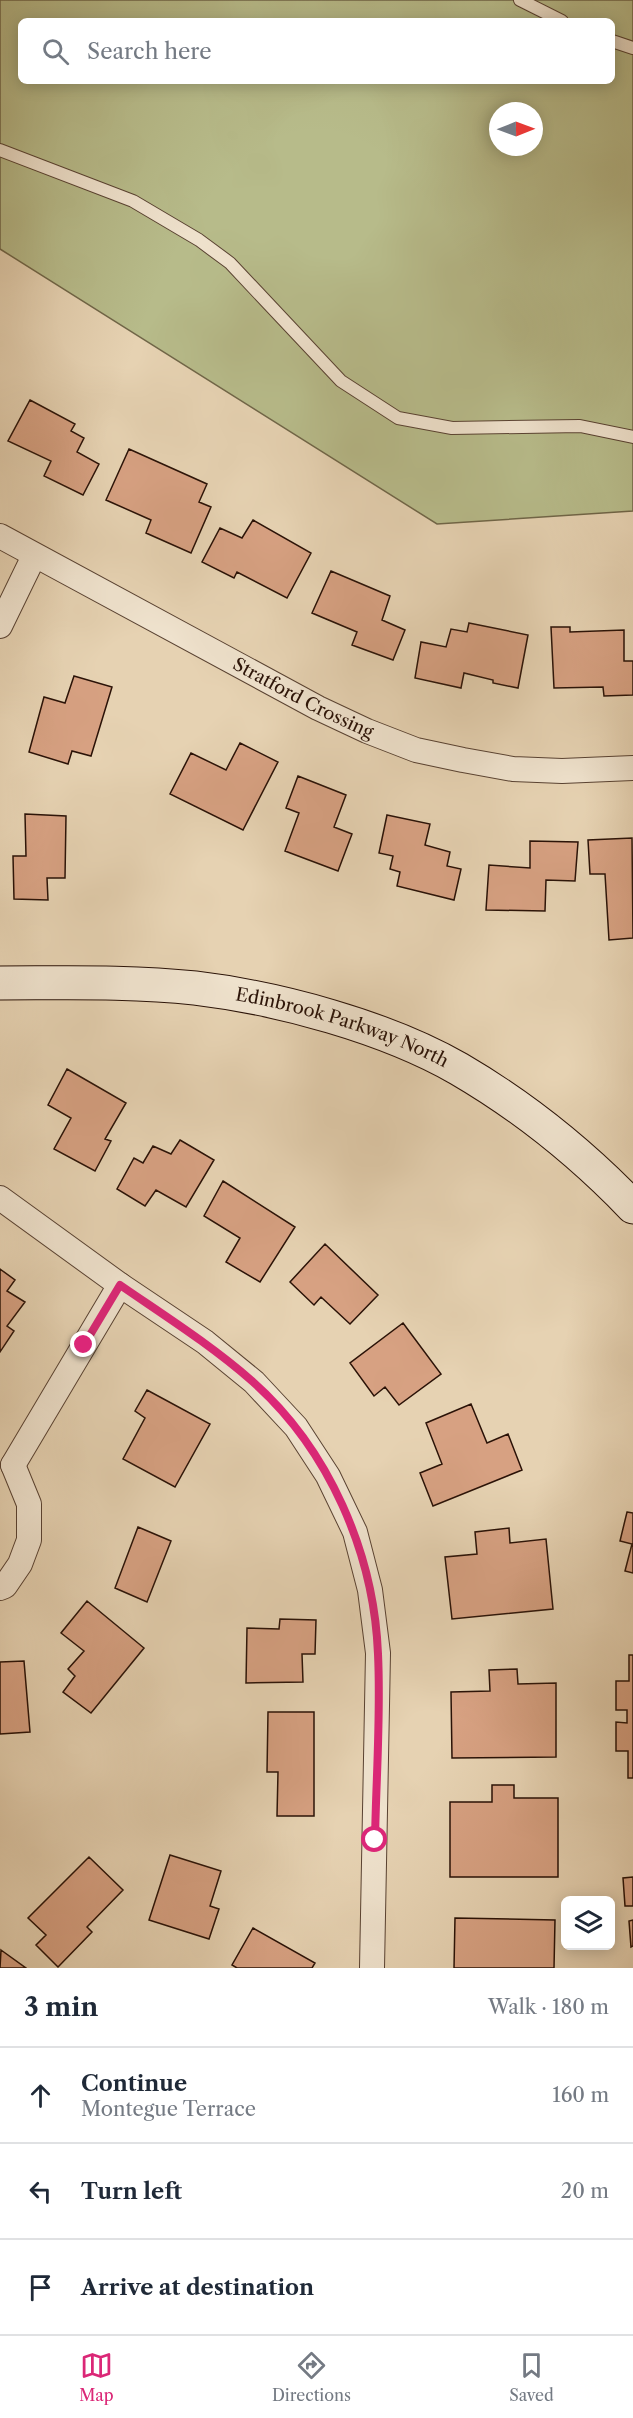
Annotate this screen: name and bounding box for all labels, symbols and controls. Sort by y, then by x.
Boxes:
search box [18,18,615,84]
icon: search [39,35,72,68]
text: Search here [87,38,212,65]
north arrow [489,102,543,156]
street label: Stratford Crossing [229,653,377,744]
street label: Edinbrook Parkway North [234,983,452,1072]
route end [70,1331,96,1357]
route start [361,1826,387,1852]
map controls [561,1896,615,1950]
button: layers [561,1896,615,1950]
text: 3 min [24,1991,98,2023]
text: Walk · 180 m [488,1995,609,2019]
text: Continue [81,2070,187,2097]
icon: ahead [24,2079,57,2112]
text: 160 m [552,2083,609,2107]
text: Montegue Terrace [81,2097,256,2121]
icon: left [24,2175,57,2208]
text: Turn left [81,2178,182,2205]
text: 20 m [561,2179,609,2203]
icon: arrive [24,2271,57,2304]
text: Arrive at destination [81,2274,314,2301]
tab: Map [79,2349,114,2405]
tab: Directions [272,2349,351,2405]
tab: Saved [509,2349,554,2405]

